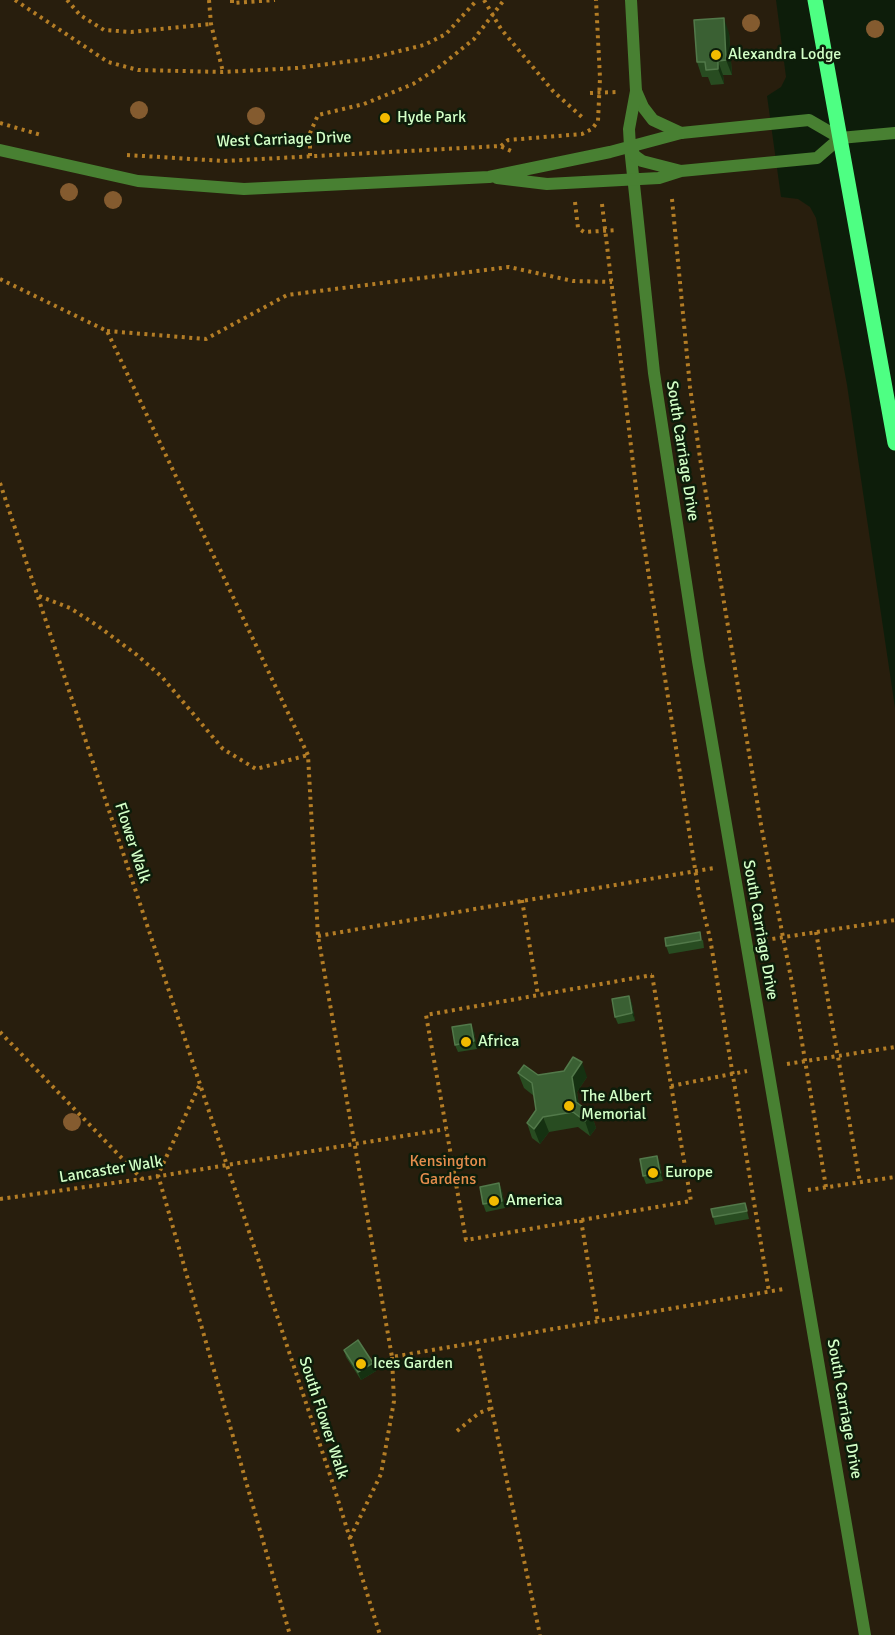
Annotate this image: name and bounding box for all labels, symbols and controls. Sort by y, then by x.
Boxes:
place label: Alexandra Lodge [728,45,841,65]
marker: Alexandra Lodge [709,48,723,62]
place label: Hyde Park [397,108,466,128]
marker: Hyde Park [378,111,392,125]
street label: West Carriage Drive [216,128,352,152]
street label: South Carriage Drive [661,380,703,522]
street label: Flower Walk [110,800,154,886]
street label: South Carriage Drive [738,859,782,1001]
place label: Africa [478,1032,519,1052]
marker: Africa [459,1035,473,1049]
place label: The Albert Memorial [581,1087,652,1125]
marker: The Albert Memorial [562,1099,576,1113]
street label: Lancaster Walk [58,1152,164,1188]
park label: Kensington Gardens [409,1152,487,1190]
place label: Europe [665,1163,713,1183]
marker: Europe [646,1166,660,1180]
place label: America [506,1191,563,1211]
marker: America [487,1194,501,1208]
street label: South Carriage Drive [822,1338,866,1480]
street label: South Flower Walk [294,1354,352,1482]
place label: Ices Garden [373,1354,453,1374]
marker: Ices Garden [354,1357,368,1371]

